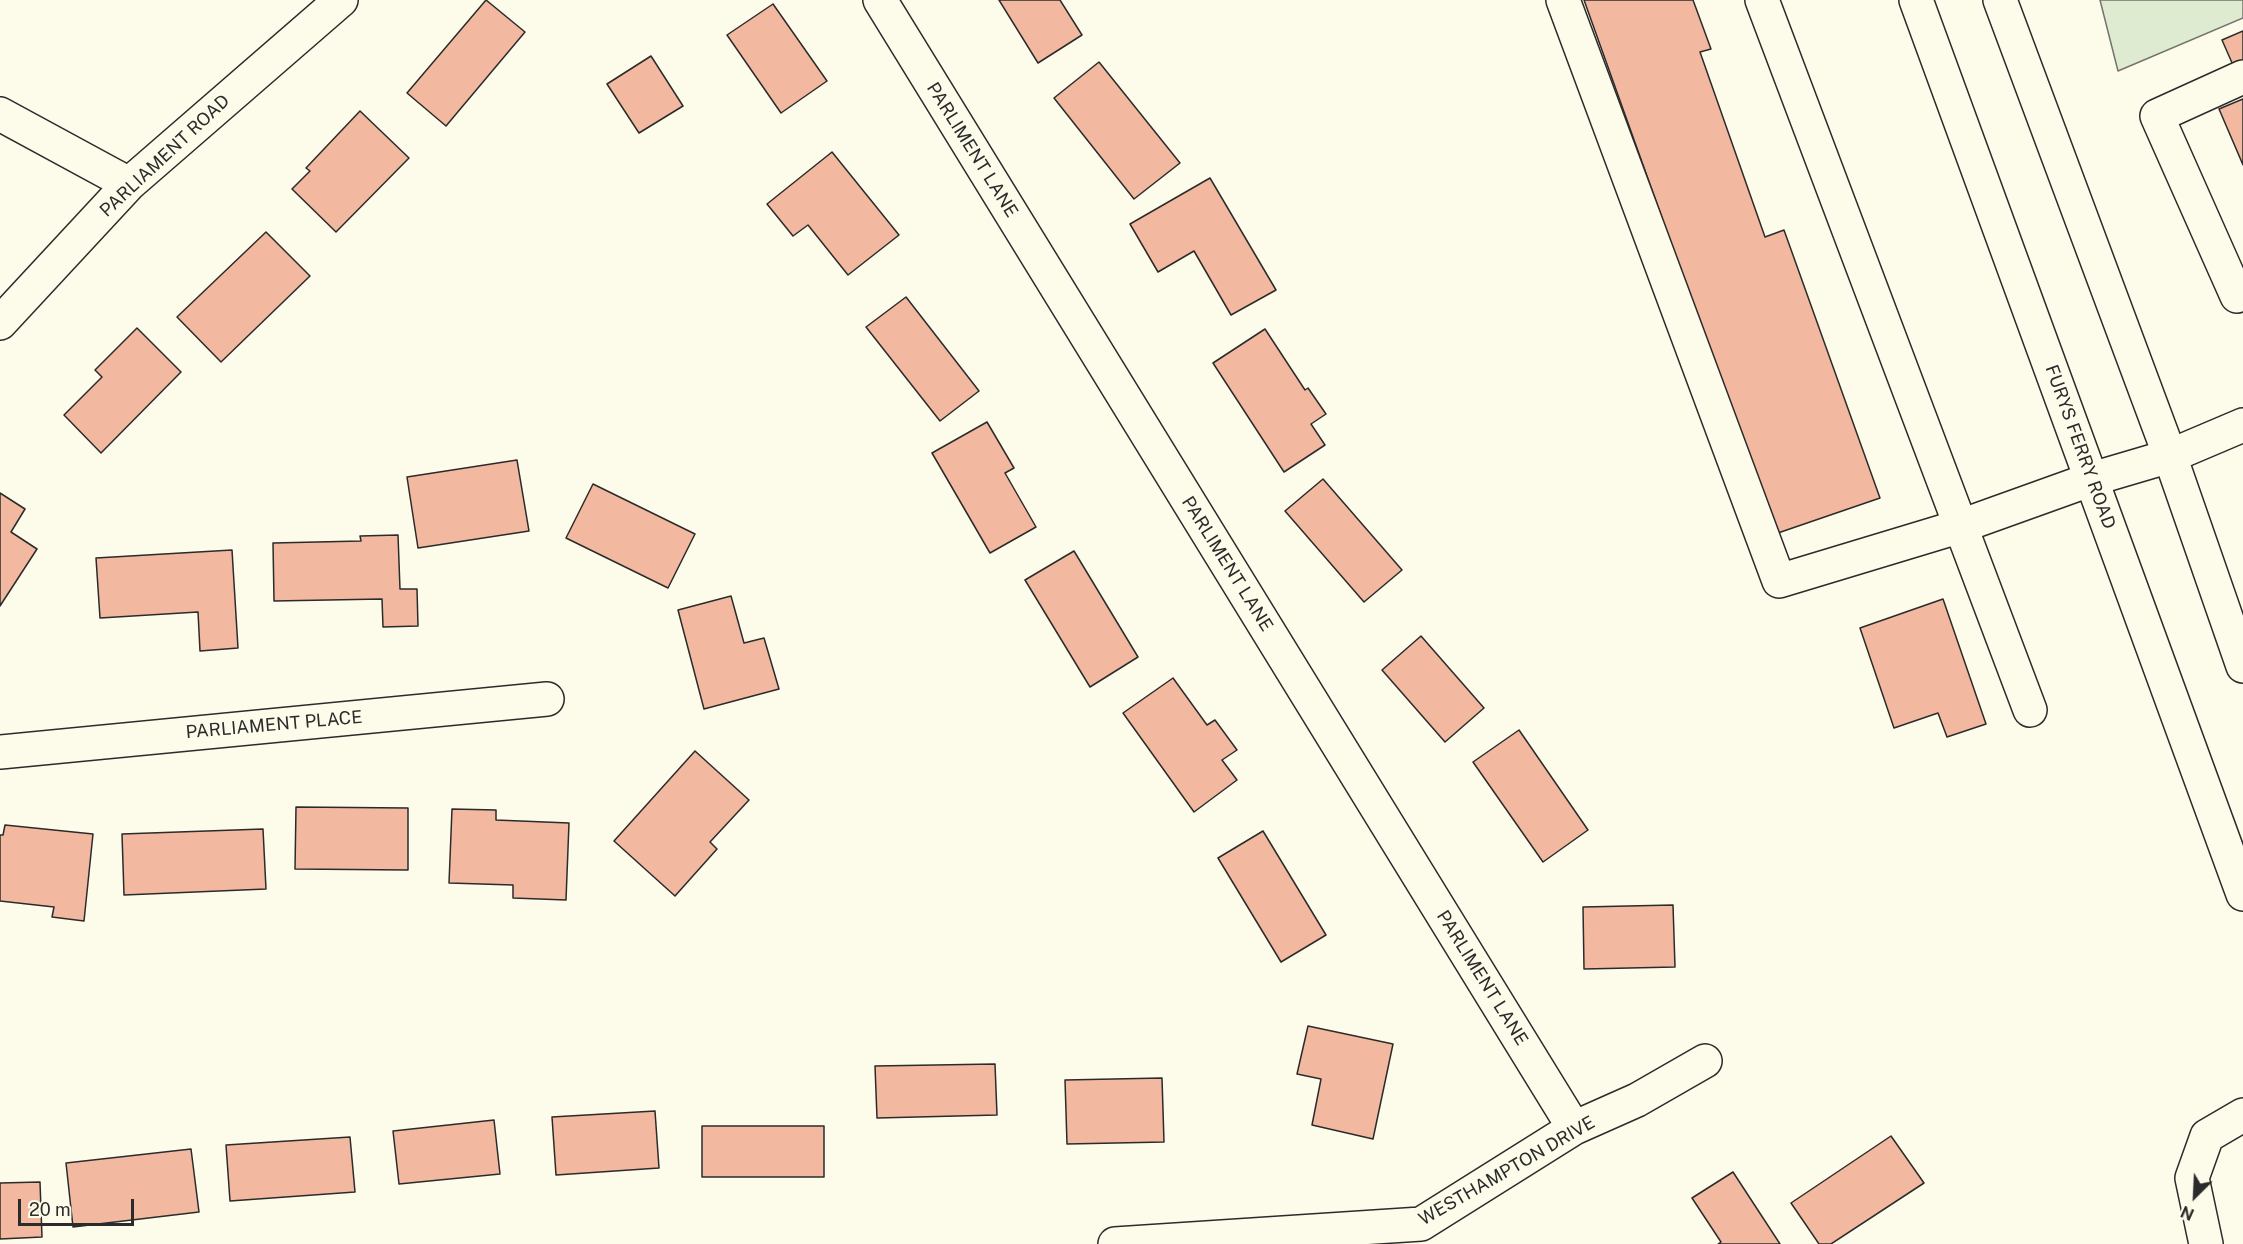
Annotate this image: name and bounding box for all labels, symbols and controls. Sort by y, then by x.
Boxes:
street label: PARLIMENT LANE [922,79,1022,221]
street label: PARLIAMENT ROAD [96,90,234,222]
street label: FURYS FERRY ROAD [2040,362,2120,532]
street label: PARLIMENT LANE [1177,493,1277,635]
street label: PARLIAMENT PLACE [185,707,363,743]
street label: PARLIMENT LANE [1432,907,1532,1049]
street label: WESTHAMPTON DRIVE [1415,1112,1599,1230]
north arrow [2165,1166,2225,1226]
scale bar [21,1187,136,1225]
text: 20 m [29,1199,71,1220]
text: N [2178,1202,2197,1224]

